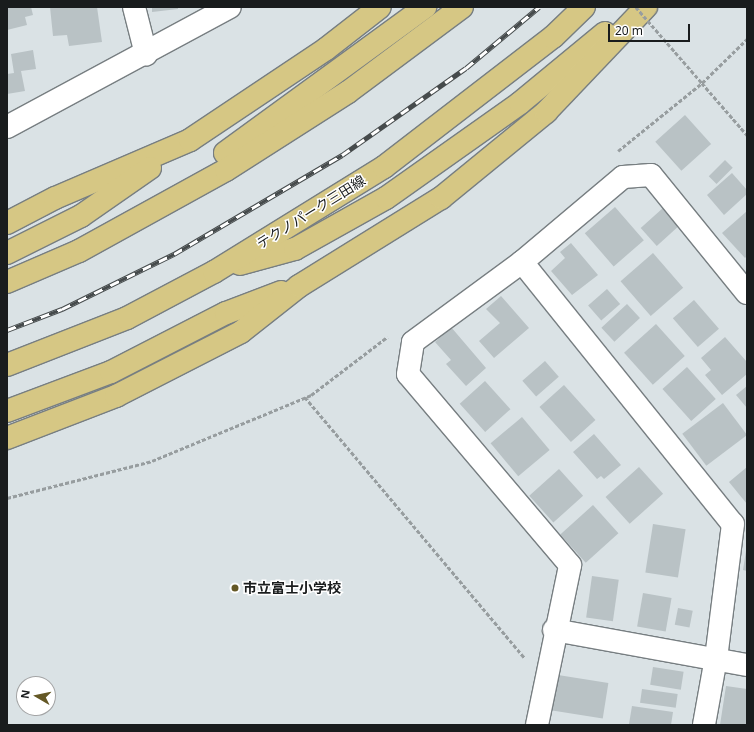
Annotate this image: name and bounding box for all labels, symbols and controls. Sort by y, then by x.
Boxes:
scale bar [610,16,692,42]
text: 20 m [615,22,643,39]
street label: テクノパーク三田線 [253,171,369,253]
place label: 市立富士小学校 [243,580,341,596]
marker: 市立富士小学校 [230,583,240,593]
north arrow [16,676,56,716]
text: N [17,689,33,700]

